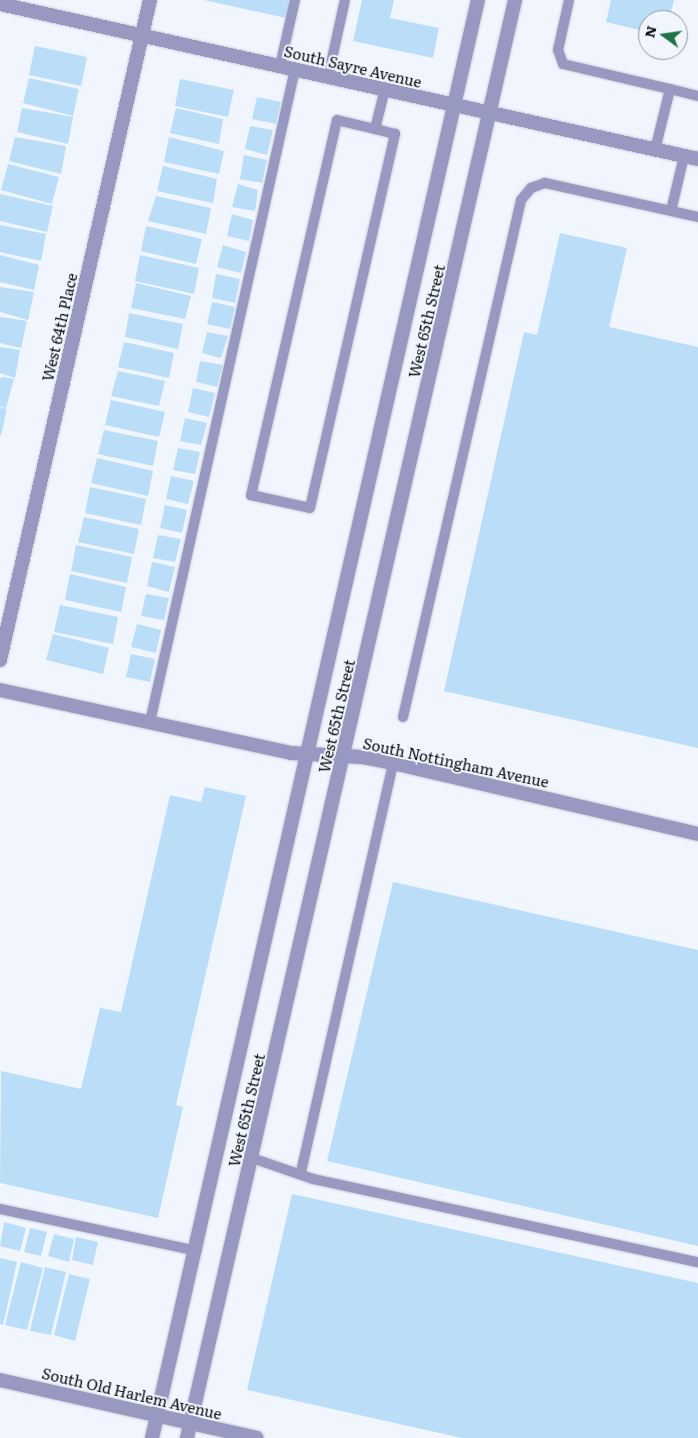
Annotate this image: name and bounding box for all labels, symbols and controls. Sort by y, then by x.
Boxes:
north arrow [638,10,688,60]
text: N [638,23,661,40]
street label: South Sayre Avenue [282,41,424,91]
street label: West 65th Street [404,263,448,379]
street label: West 64th Place [38,271,80,383]
street label: West 65th Street [314,658,358,774]
street label: South Nottingham Avenue [361,734,551,790]
street label: West 65th Street [224,1052,268,1168]
street label: South Old Harlem Avenue [40,1364,224,1422]

